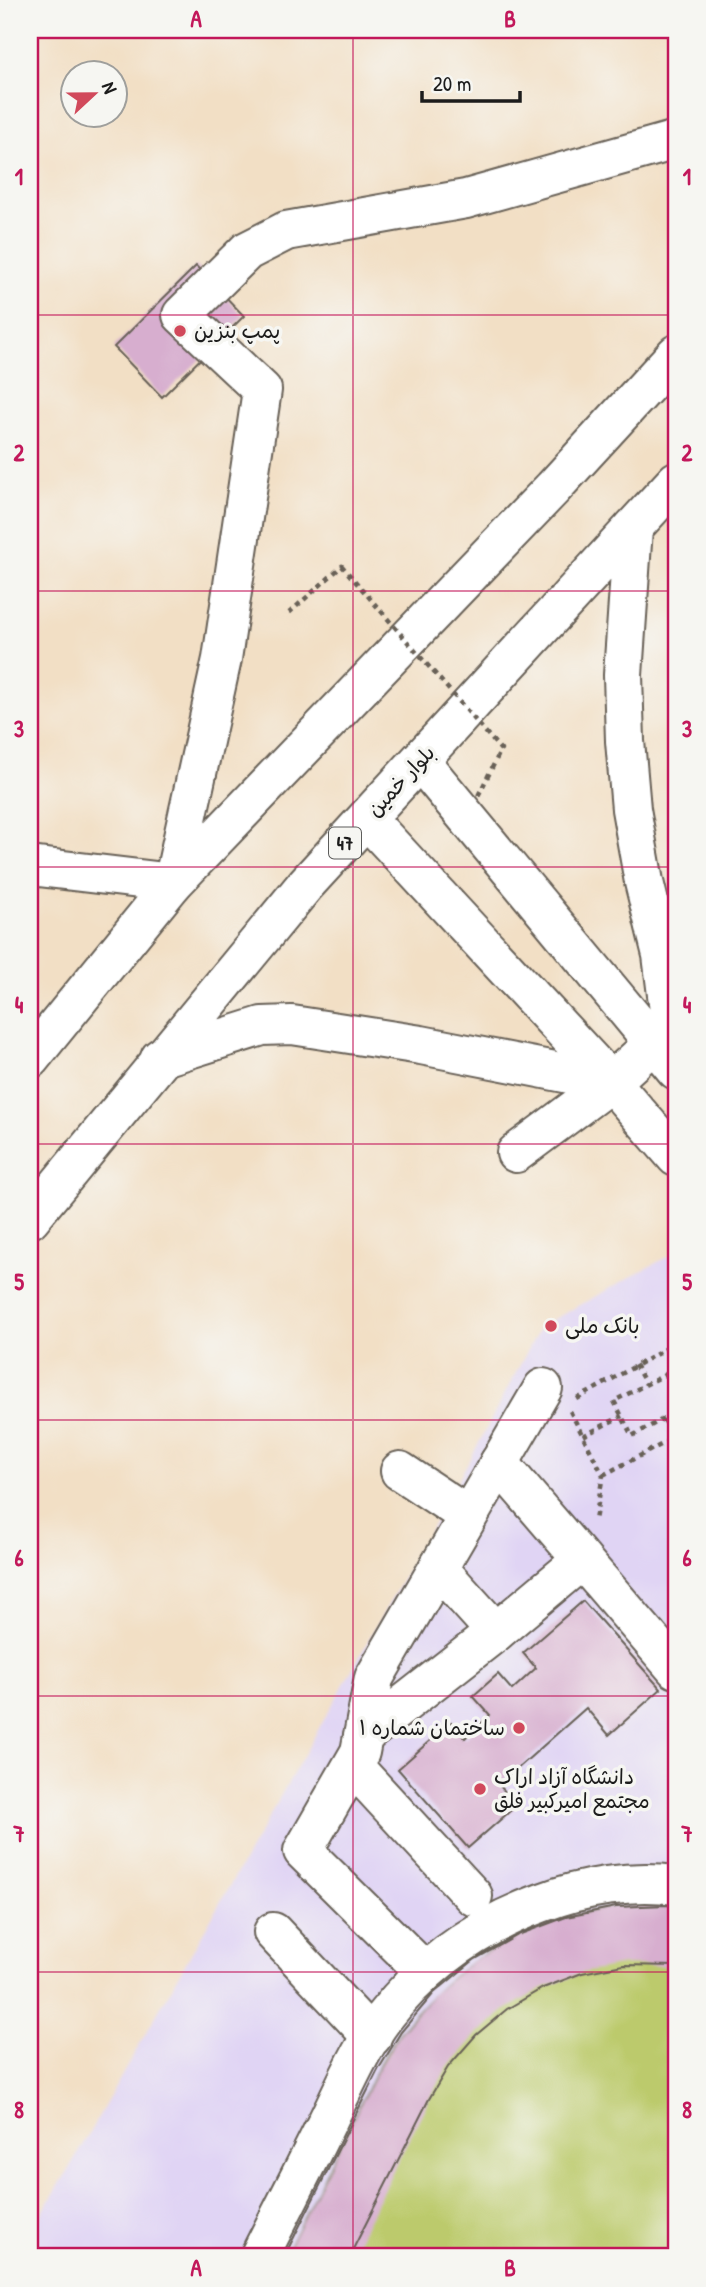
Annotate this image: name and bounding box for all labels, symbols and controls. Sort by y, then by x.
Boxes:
text: A [190,3,202,34]
text: B [504,3,516,34]
north arrow [60,60,130,130]
scale bar [422,60,520,104]
text: 20 m [433,69,471,98]
text: N [96,78,124,97]
text: 1 [15,161,23,192]
text: 1 [683,161,691,192]
place label: پمپ بنزین [194,316,280,345]
marker: پمپ بنزین [172,323,188,339]
text: 2 [14,437,25,468]
text: 2 [682,437,693,468]
text: 3 [14,713,24,744]
text: 3 [682,713,692,744]
street label: بلوار خمین [360,739,441,823]
road number: 47 [329,828,361,858]
text: 4 [15,989,24,1020]
text: 4 [683,989,692,1020]
text: 5 [14,1266,24,1297]
text: 5 [682,1266,692,1297]
place label: بانک ملی [565,1311,640,1340]
marker: بانک ملی [543,1318,559,1334]
text: 6 [14,1542,24,1573]
text: 6 [682,1542,692,1573]
place label: ساختمان شماره ۱ [359,1713,505,1742]
marker: ساختمان شماره ۱ [511,1720,527,1736]
place label: دانشگاه آزاد اراک مجتمع امیرکبیر فلق [494,1762,650,1816]
marker: دانشگاه آزاد اراک مجتمع امیرکبیر فلق [472,1781,488,1797]
text: 7 [12,1818,25,1849]
text: 7 [680,1818,693,1849]
text: 8 [14,2094,24,2125]
text: 8 [682,2094,692,2125]
text: A [190,2252,202,2283]
text: B [504,2252,516,2283]

